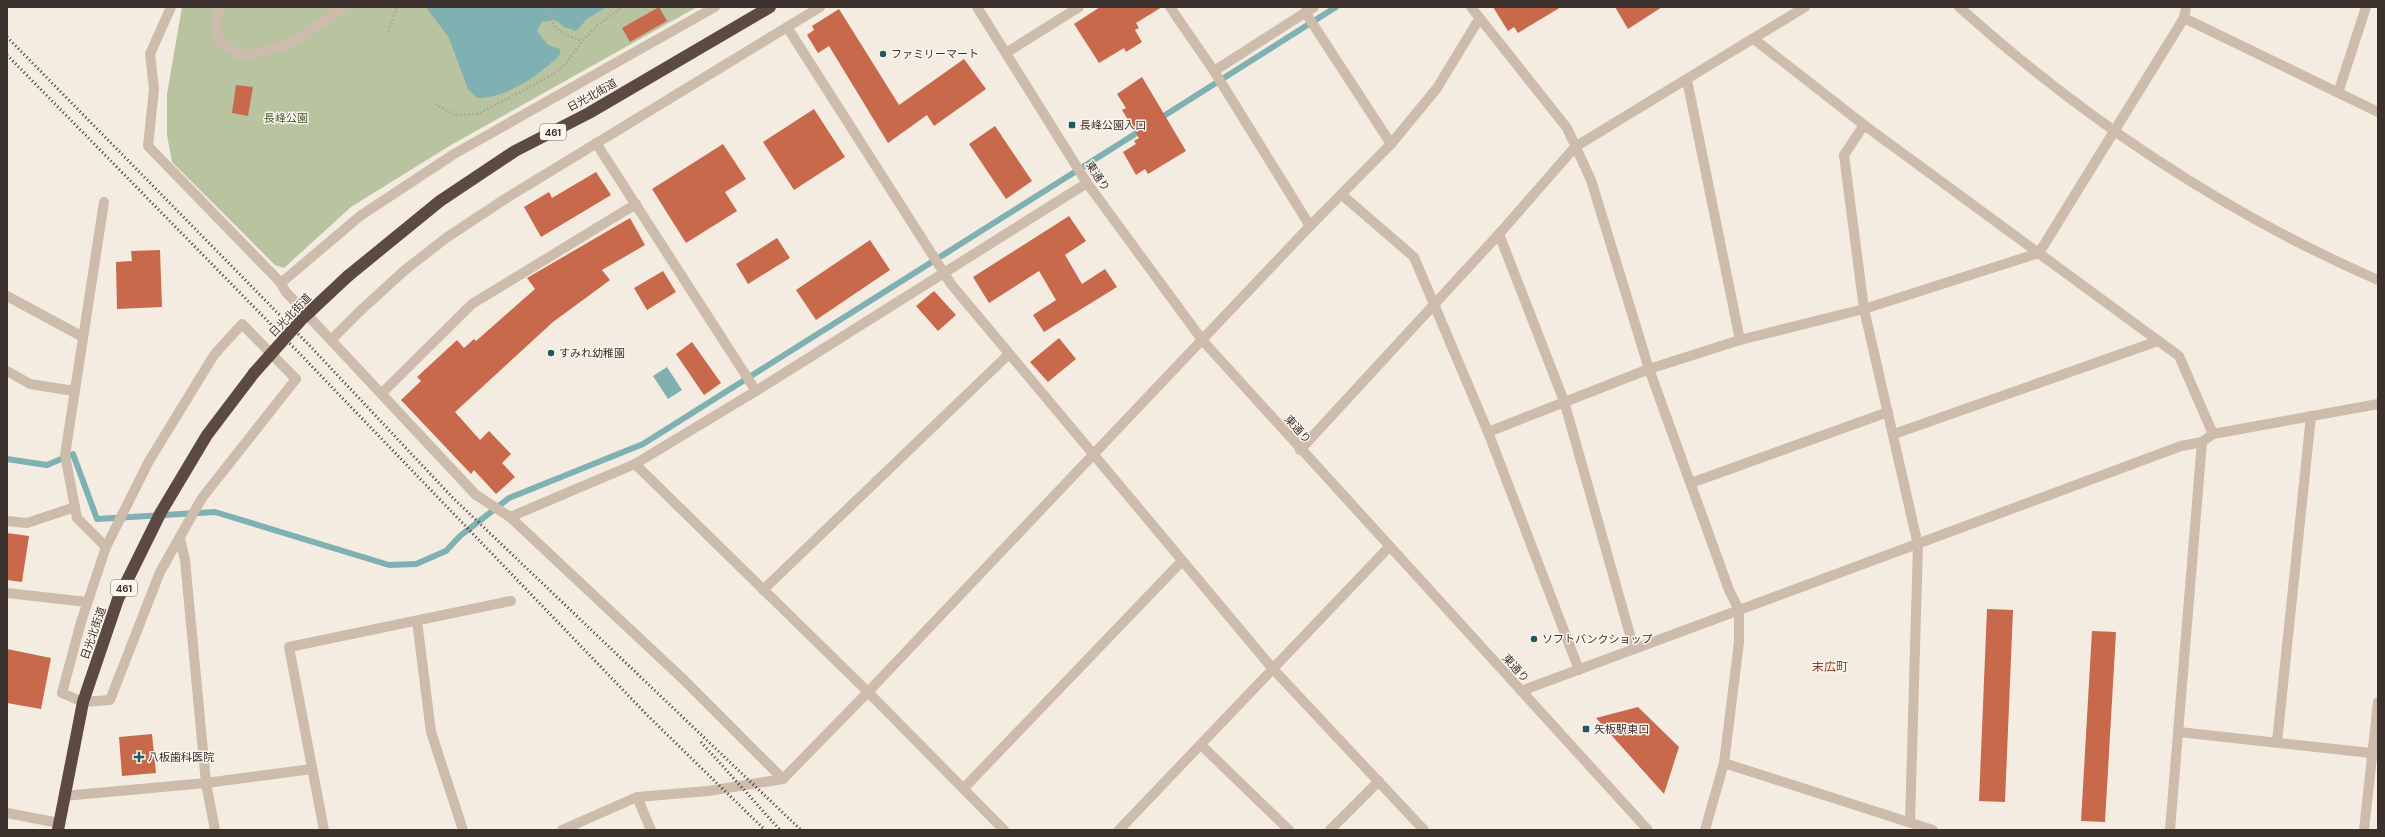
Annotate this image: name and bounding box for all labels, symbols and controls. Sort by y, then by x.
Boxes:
place label: ファミリーマート [891,47,979,61]
marker: ファミリーマート [878,49,888,59]
street label: 日光北街道 [565,76,619,114]
park label: 長峰公園 [264,111,308,125]
place label: 長峰公園入口 [1080,118,1146,132]
marker: 長峰公園入口 [1067,120,1077,130]
road number: 461 [540,124,566,140]
street label: 東通り [1083,158,1113,194]
street label: 日光北街道 [266,290,314,340]
place label: すみれ幼稚園 [559,346,625,360]
marker: すみれ幼稚園 [546,348,556,358]
street label: 東通り [1282,412,1314,446]
road number: 461 [111,580,137,596]
street label: 日光北街道 [77,605,109,661]
place label: ソフトバンクショップ [1542,632,1653,646]
marker: ソフトバンクショップ [1529,634,1539,644]
street label: 東通り [1500,651,1532,685]
district label: 末広町 [1812,659,1848,675]
place label: 矢板駅東口 [1594,722,1649,736]
marker: 矢板駅東口 [1581,724,1591,734]
place label: 八板歯科医院 [148,750,214,764]
marker: 八板歯科医院 [133,751,145,763]

